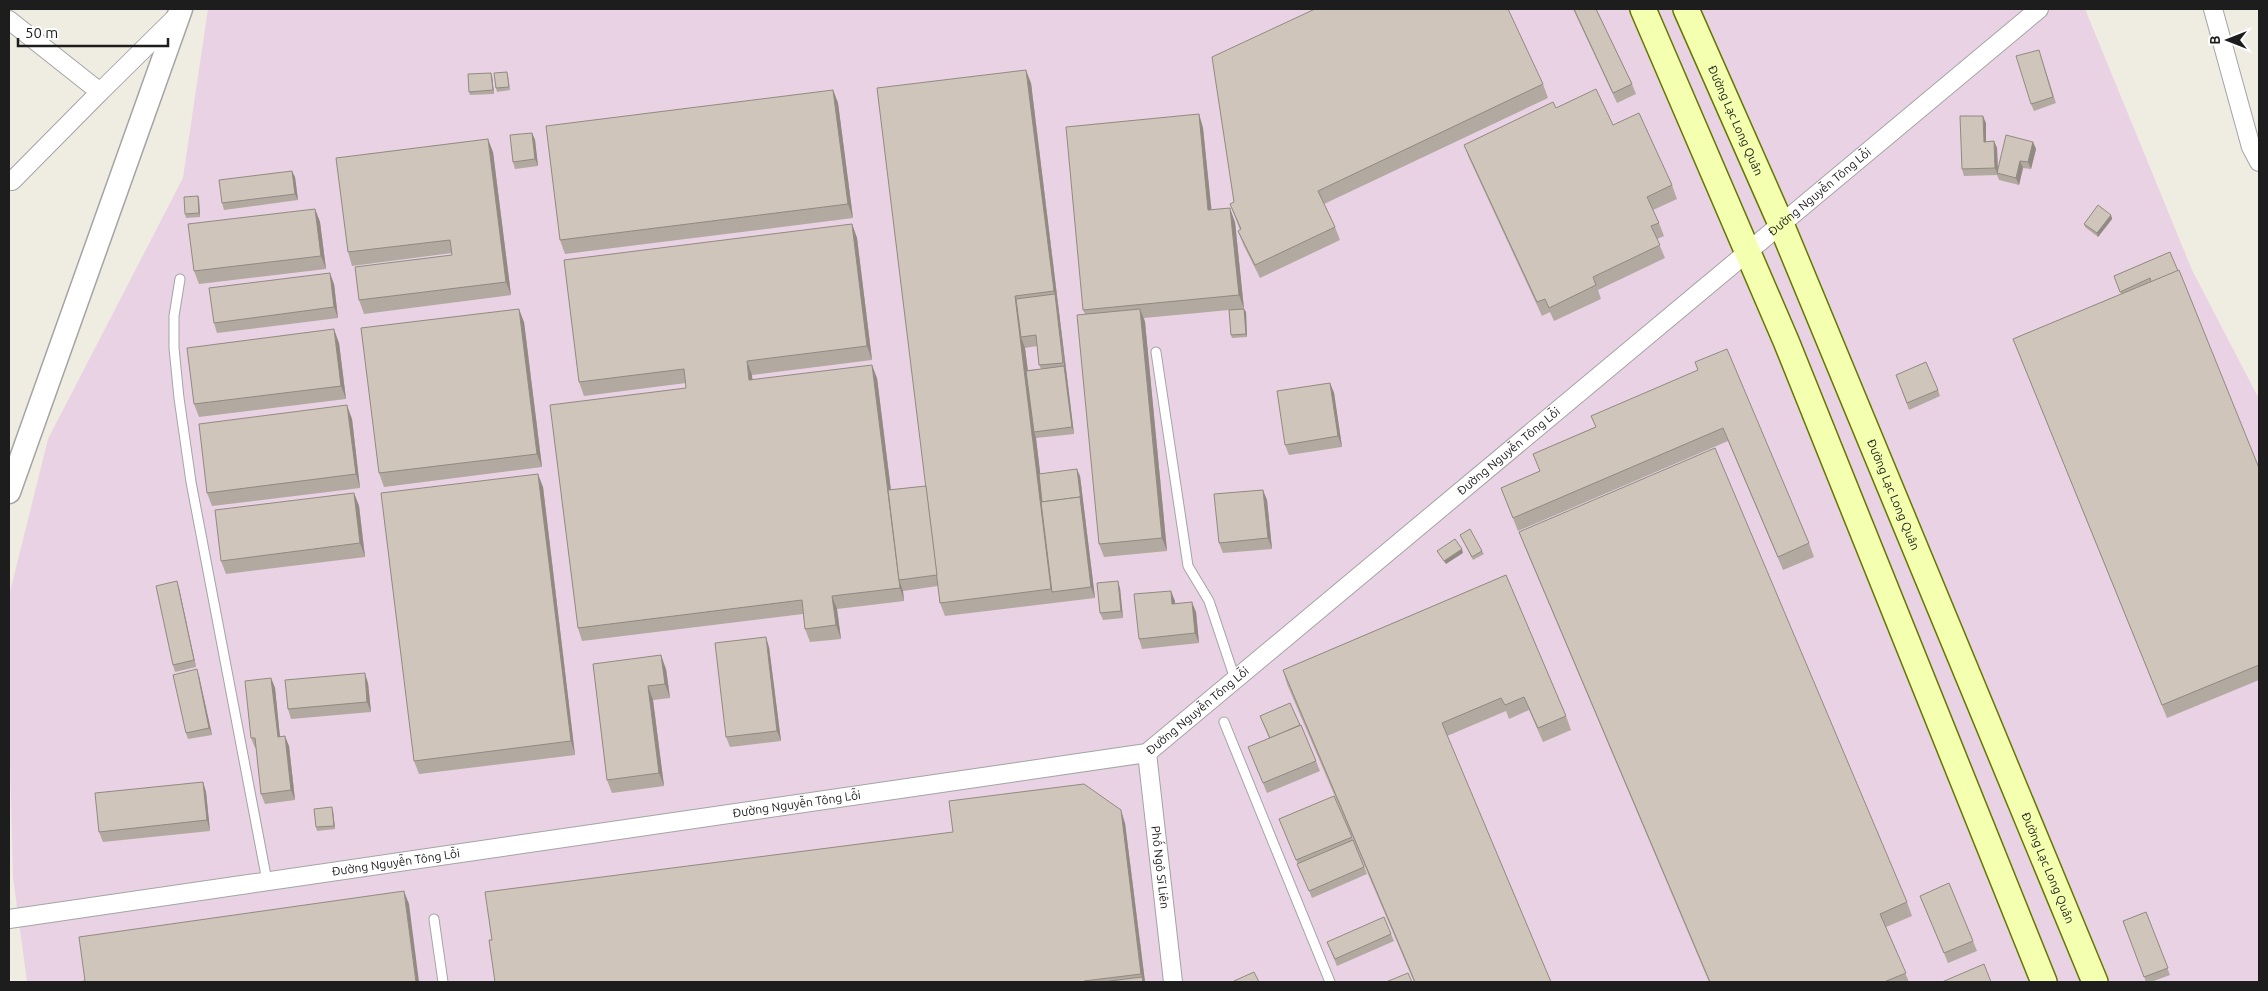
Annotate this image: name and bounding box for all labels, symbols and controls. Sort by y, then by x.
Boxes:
scale bar [18,15,168,47]
north arrow [2203,15,2253,65]
text: 50 m [25,24,58,41]
text: B [2207,35,2223,45]
street label: Đường Lạc Long Quân [1706,63,1766,177]
street label: Đường Nguyễn Tông Lỗi [1766,145,1873,238]
street label: Đường Nguyễn Tông Lỗi [1455,404,1562,497]
street label: Đường Lạc Long Quân [1865,437,1922,552]
street label: Đường Nguyễn Tông Lỗi [1144,664,1251,757]
street label: Đường Nguyễn Tông Lỗi [732,788,862,819]
street label: Đường Lạc Long Quân [2019,810,2077,925]
street label: Phố Ngô Sĩ Liên [1149,825,1172,909]
street label: Đường Nguyễn Tông Lỗi [331,846,461,878]

